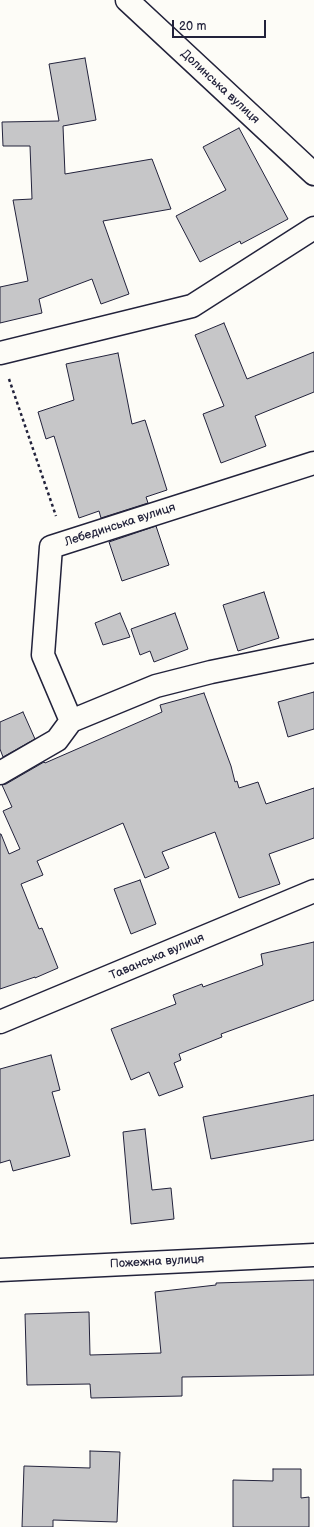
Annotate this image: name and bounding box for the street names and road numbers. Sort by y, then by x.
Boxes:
street label: Долинська вулиця [178,47,262,127]
street label: Лебединська вулиця [63,500,177,550]
street label: Таванська вулиця [107,931,207,983]
street label: Пожежна вулиця [109,1252,205,1272]

